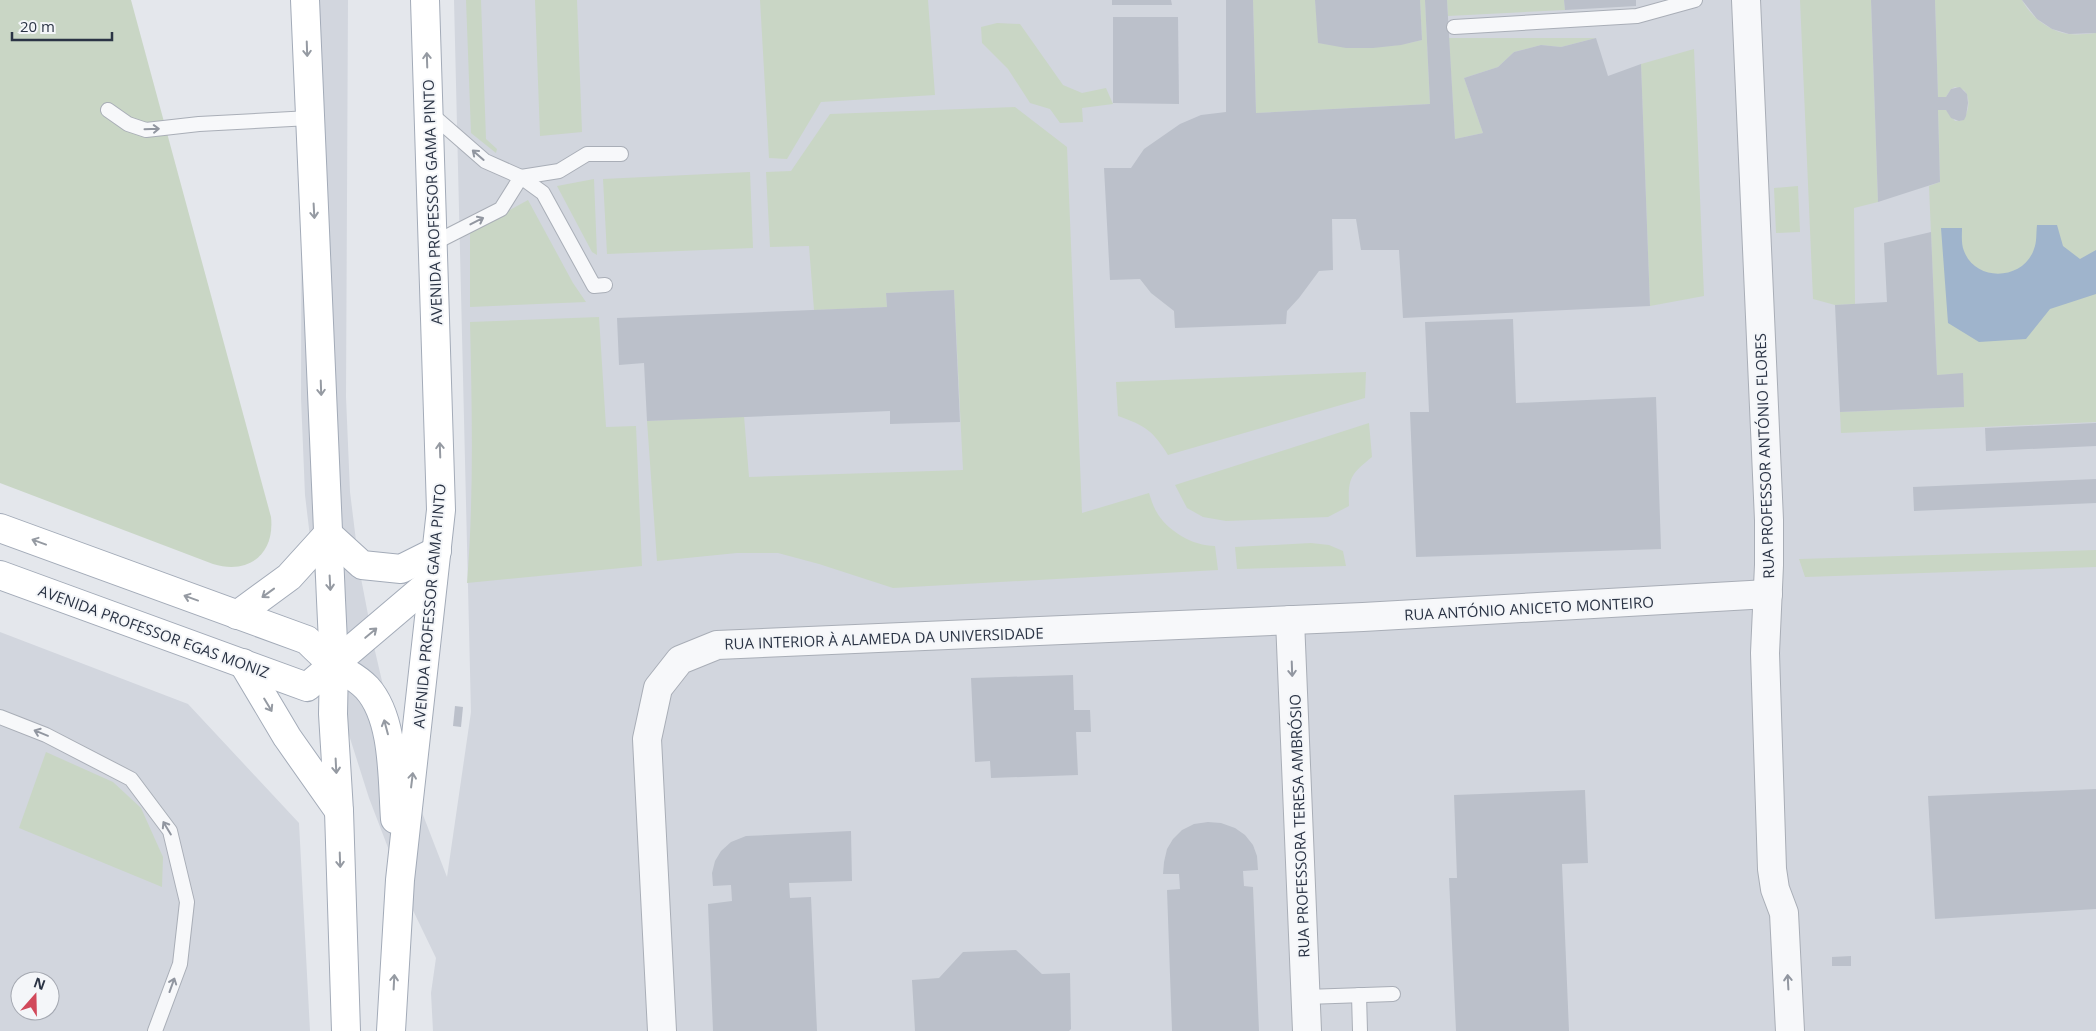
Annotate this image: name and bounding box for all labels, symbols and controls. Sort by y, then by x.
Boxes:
scale bar [12,10,112,42]
text: 20 m [20,16,55,36]
one-way arrow [302,40,311,56]
one-way arrow [423,53,432,69]
street label: AVENIDA PROFESSOR GAMA PINTO [418,79,446,325]
one-way arrow [143,124,159,134]
one-way arrow [472,149,485,161]
one-way arrow [309,203,318,219]
one-way arrow [469,216,484,225]
street label: RUA PROFESSOR ANTÓNIO FLORES [1750,333,1778,579]
one-way arrow [317,380,326,396]
one-way arrow [436,442,445,458]
street label: AVENIDA PROFESSOR GAMA PINTO [408,483,450,729]
one-way arrow [32,537,47,546]
one-way arrow [326,575,335,591]
street label: AVENIDA PROFESSOR EGAS MONIZ [36,580,272,682]
one-way arrow [262,587,275,598]
street label: RUA ANTÓNIO ANICETO MONTEIRO [1404,591,1654,625]
one-way arrow [184,593,200,602]
street label: RUA INTERIOR À ALAMEDA DA UNIVERSIDADE [724,622,1044,654]
one-way arrow [364,628,377,639]
one-way arrow [1288,661,1297,677]
street label: RUA PROFESSORA TERESA AMBRÓSIO [1284,694,1314,958]
one-way arrow [264,698,274,712]
one-way arrow [380,720,390,736]
one-way arrow [34,728,49,737]
one-way arrow [331,757,340,773]
one-way arrow [407,772,417,788]
one-way arrow [161,821,172,835]
one-way arrow [336,852,345,868]
north arrow [10,971,60,1021]
text: N [31,972,48,994]
one-way arrow [389,975,398,991]
one-way arrow [1783,975,1792,991]
one-way arrow [168,978,177,994]

